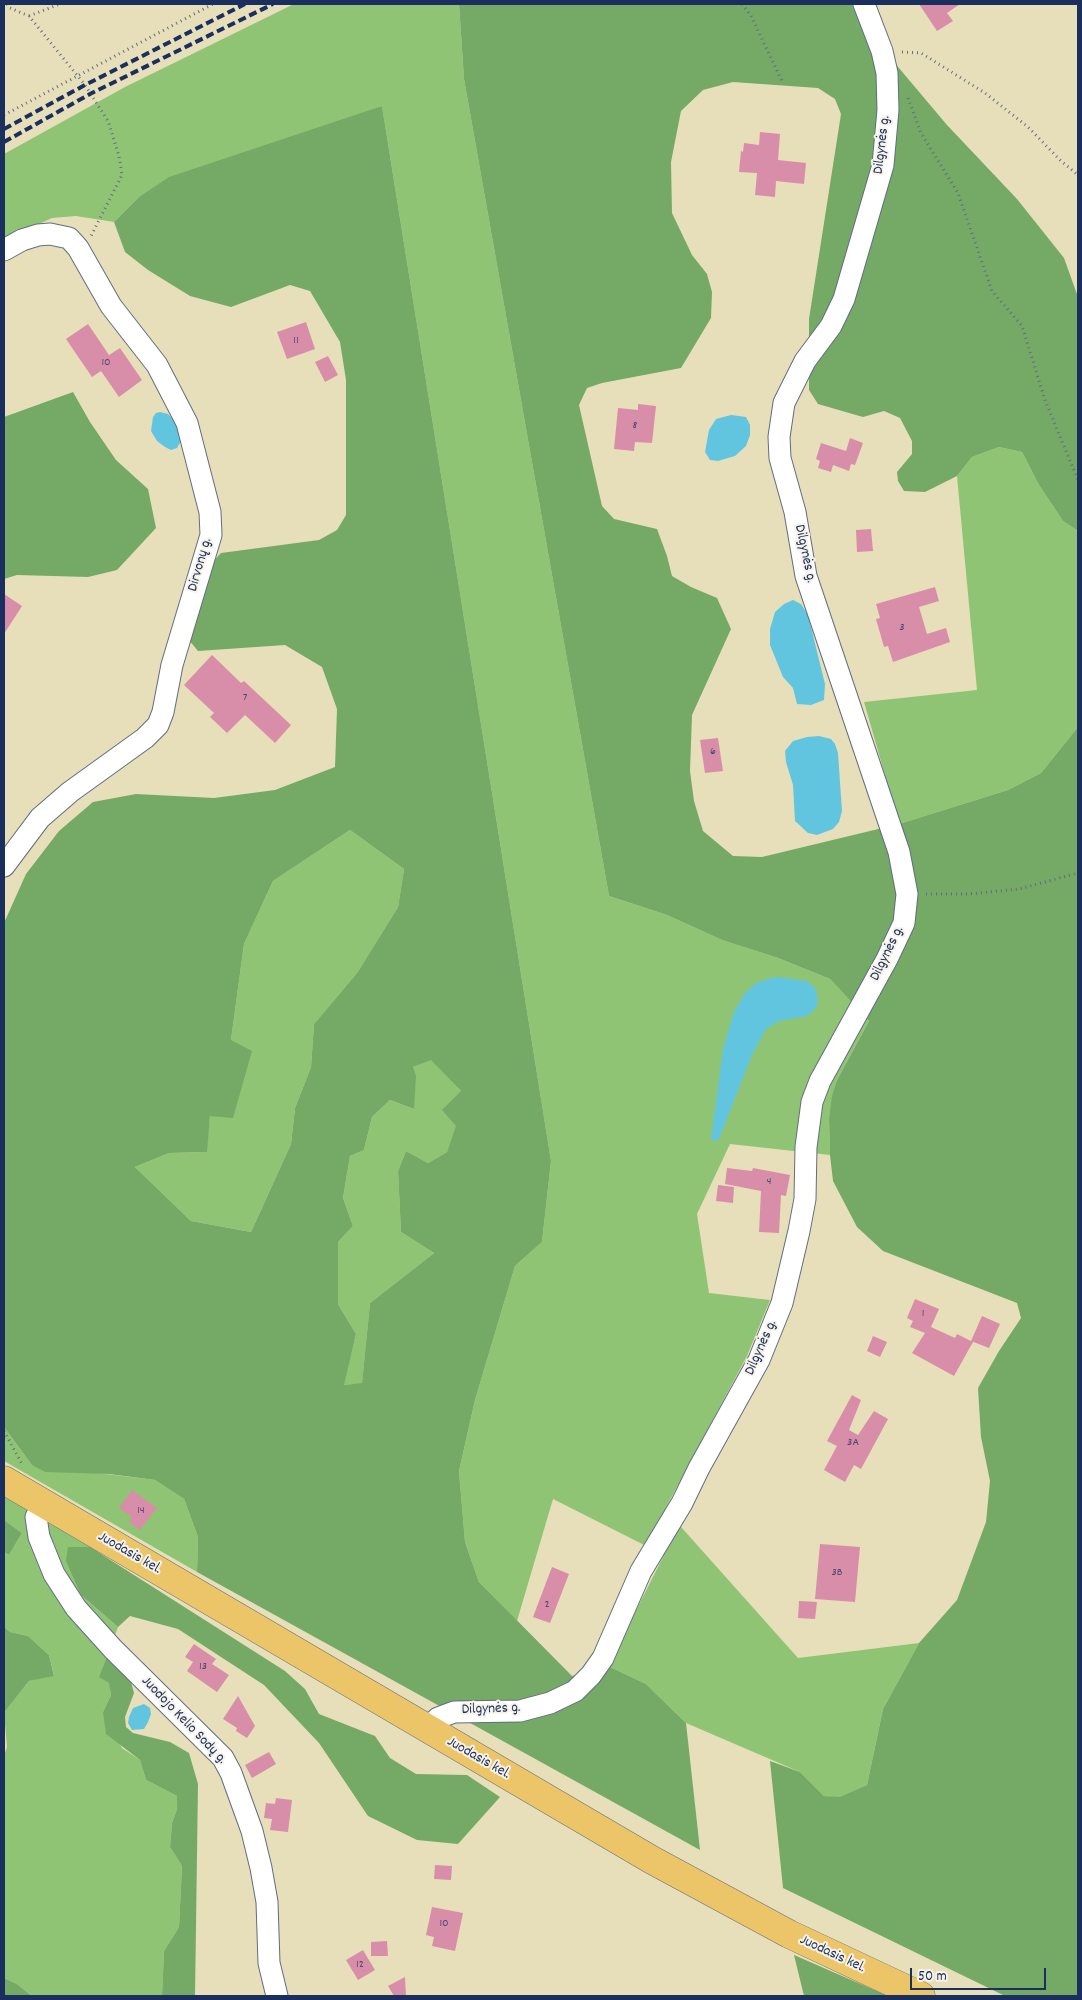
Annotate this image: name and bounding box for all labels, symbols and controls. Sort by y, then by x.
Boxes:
street label: Dilgynės g. [870,115,896,175]
house number: 11 [293,334,299,348]
house number: 10 [101,356,111,370]
house number: 8 [633,419,637,433]
street label: Dilgynės g. [789,523,819,585]
street label: Dirvonų g. [185,536,217,594]
house number: 3 [899,621,905,635]
house number: 7 [243,691,247,705]
house number: 6 [710,745,716,759]
street label: Dilgynės g. [867,924,909,984]
house number: 4 [767,1175,771,1189]
house number: 1 [922,1307,924,1321]
street label: Dilgynės g. [742,1317,782,1379]
house number: 3A [847,1436,859,1450]
house number: 14 [137,1504,145,1518]
street label: Juodasis kel. [94,1529,164,1579]
house number: 3B [831,1566,843,1580]
house number: 2 [544,1598,550,1612]
house number: 13 [199,1660,207,1674]
street label: Juodojo Kelio Sodų g. [136,1673,230,1769]
street label: Dilgynės g. [461,1700,521,1720]
street label: Juodasis kel. [443,1734,513,1784]
house number: 10 [439,1917,449,1931]
street label: Juodasis kel. [796,1932,868,1978]
house number: 12 [356,1958,364,1972]
scale bar [912,1958,1048,1990]
text: 50 m [918,1966,947,1988]

